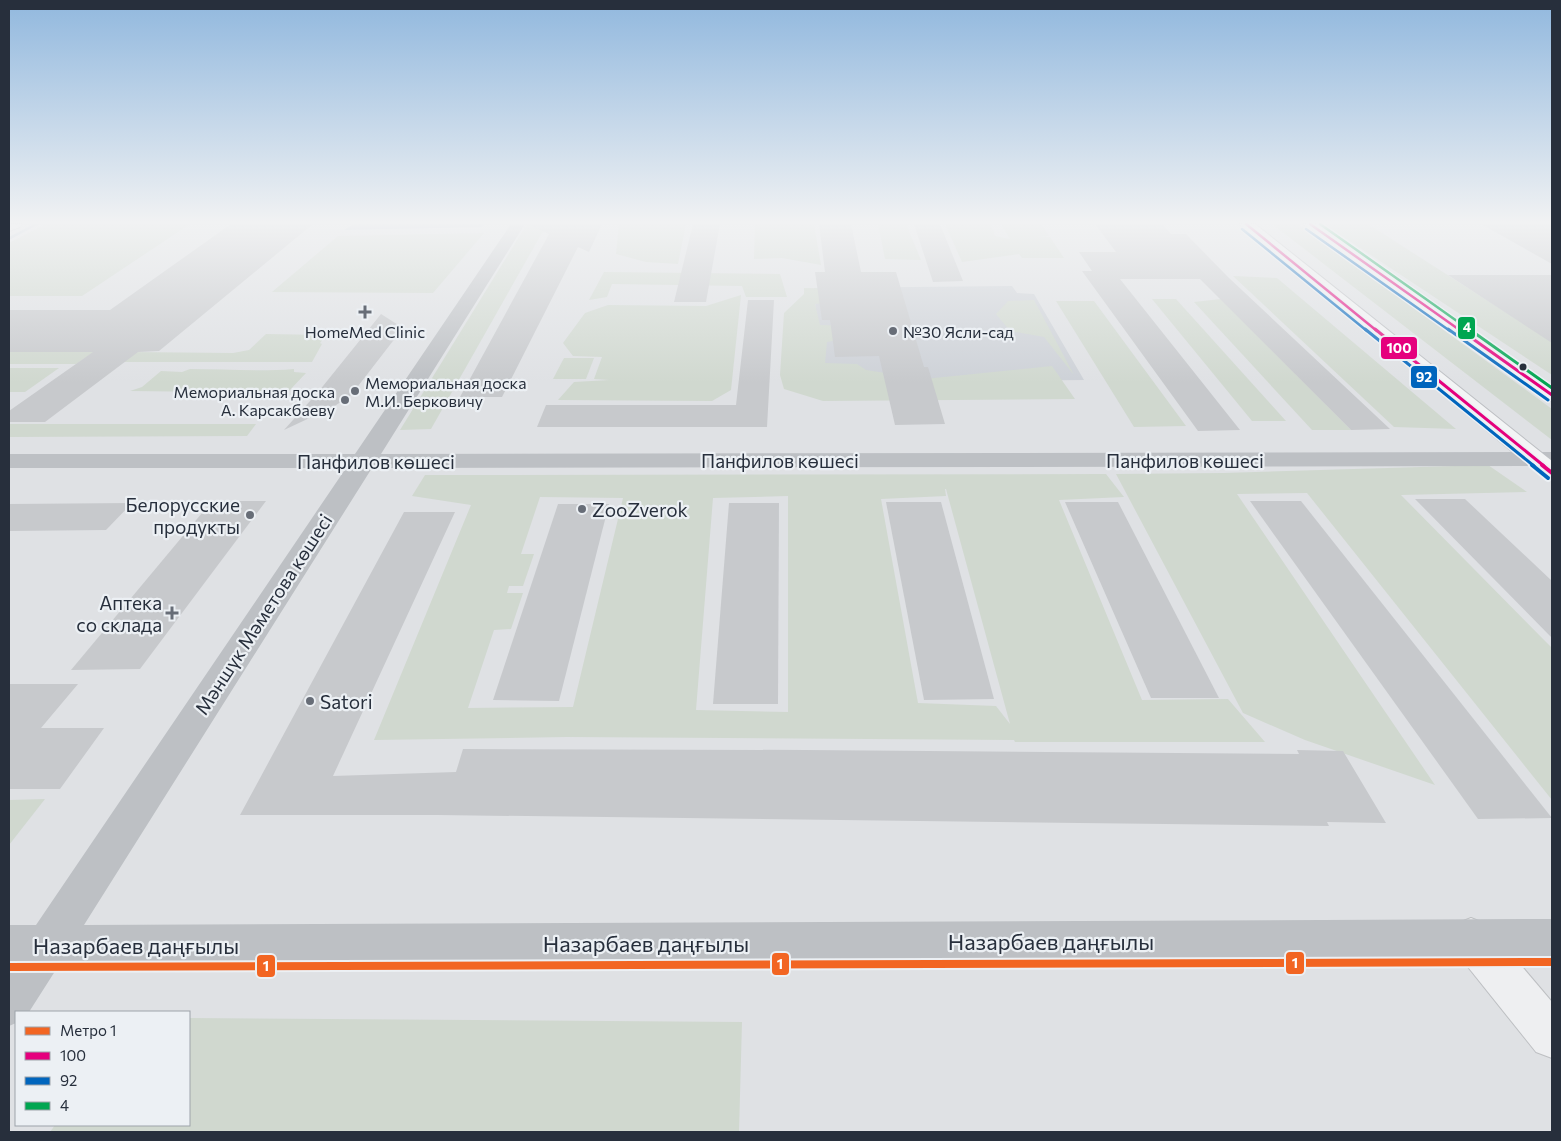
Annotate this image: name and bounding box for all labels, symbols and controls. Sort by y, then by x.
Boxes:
marker: HomeMed Clinic [358,305,372,319]
line badge: 4 [1457,316,1476,340]
text: 4 [1463,318,1472,335]
place label: HomeMed Clinic [305,322,425,341]
place label: №30 Ясли-сад [903,322,1014,341]
marker: №30 Ясли-сад [887,325,899,337]
line badge: 100 [1380,336,1418,360]
text: 100 [1387,339,1411,356]
unlabelled marker [1518,362,1528,372]
line badge: 92 [1410,365,1438,389]
text: 92 [1416,368,1432,385]
place label: Мемориальная доска М.И. Берковичу [365,373,526,410]
place label: Мемориальная доска А. Карсакбаеву [174,382,335,419]
marker: Мемориальная доска М.И. Берковичу [349,385,361,397]
marker: Мемориальная доска А. Карсакбаеву [339,394,351,406]
street label: Панфилов көшесі [701,449,859,472]
street label: Панфилов көшесі [1106,449,1264,472]
street label: Панфилов көшесі [297,450,455,473]
place label: Белорусские продукты [126,493,240,538]
place label: ZooZverok [592,498,688,521]
marker: ZooZverok [576,503,588,515]
street label: Мәншүк Мәметова көшесі [189,509,337,719]
marker: Белорусские продукты [244,509,256,521]
place label: Аптека со склада [76,591,162,636]
marker: Аптека со склада [166,607,178,619]
place label: Satori [320,690,373,713]
marker: Satori [304,695,316,707]
street label: Назарбаев даңғылы [948,928,1154,955]
street label: Назарбаев даңғылы [543,930,749,957]
street label: Назарбаев даңғылы [33,932,239,959]
line badge: 1 [1285,951,1305,975]
line badge: 1 [771,952,790,976]
line badge: 1 [256,954,276,978]
text: 1 [1292,954,1298,971]
text: 1 [777,955,783,972]
text: 1 [263,957,269,974]
legend [15,1011,190,1126]
text: Метро 1 [60,1021,116,1039]
text: 100 [60,1046,86,1064]
text: 92 [60,1071,77,1089]
text: 4 [60,1096,69,1114]

